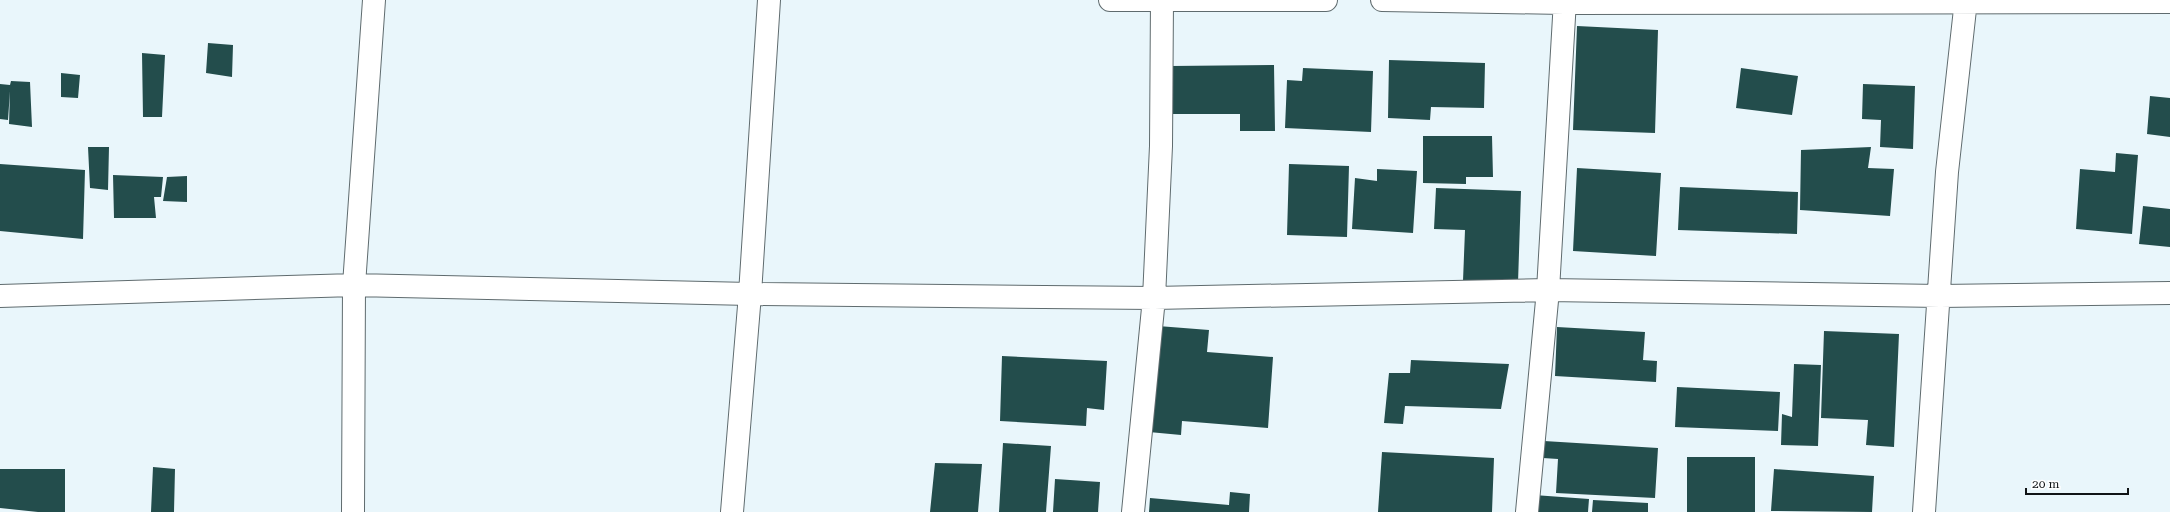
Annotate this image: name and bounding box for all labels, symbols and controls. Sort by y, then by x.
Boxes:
scale bar [2026,470,2128,496]
text: 20 m [2032,477,2059,491]

